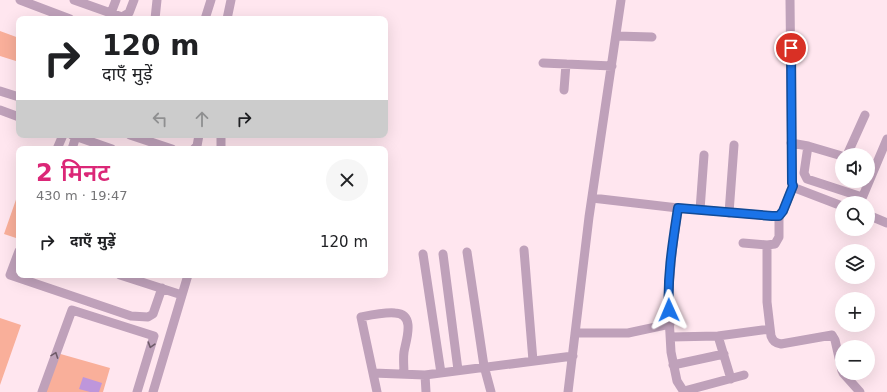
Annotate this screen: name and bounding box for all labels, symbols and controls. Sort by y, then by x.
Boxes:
text: 120 m [102,29,199,62]
pin [774,31,808,65]
icon: right [36,32,88,84]
icon: arrive [780,37,802,59]
text: दाएँ मुड़ें [102,63,152,84]
icon: left [149,108,171,130]
icon: ahead [191,108,213,130]
icon: right [233,108,255,130]
map controls [835,148,875,380]
button: sound [835,148,875,188]
text: 2 मिनट [36,159,110,187]
button: close [326,159,368,201]
text: 430 m · 19:47 [36,188,127,203]
button: search [835,196,875,236]
icon: right [36,231,58,253]
text: दाएँ मुड़ें [70,232,116,250]
text: 120 m [320,233,368,251]
button: layers [835,244,875,284]
position arrow [648,289,690,331]
button: + [835,292,875,332]
button: − [835,340,875,380]
one-way arrow [147,341,156,348]
one-way arrow [51,352,59,359]

